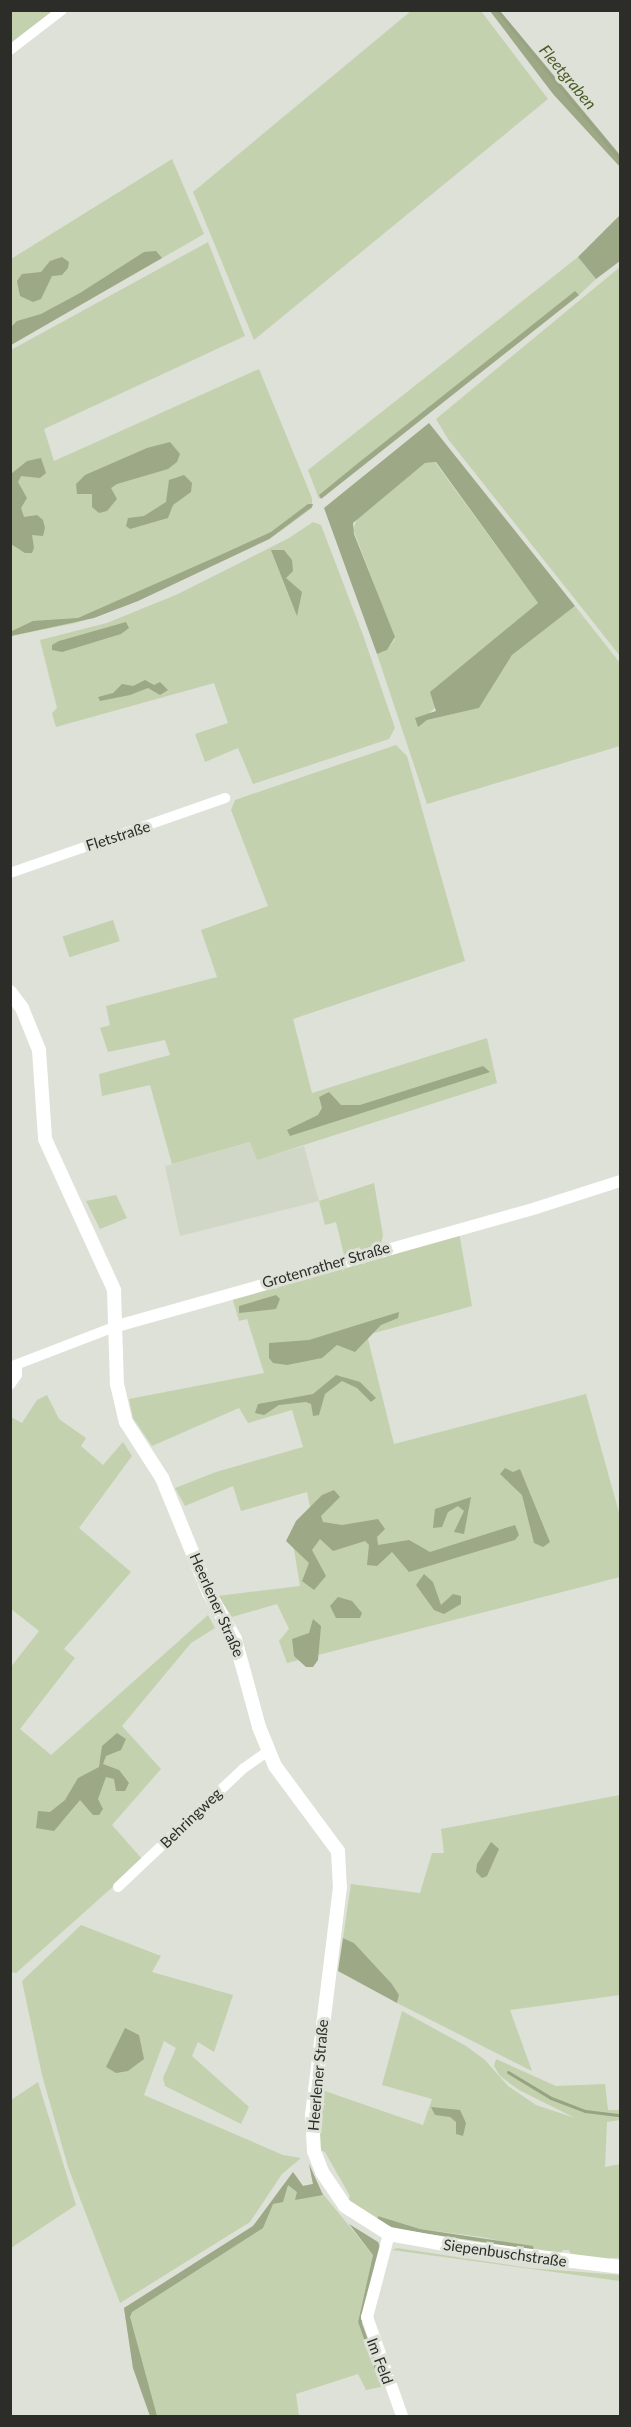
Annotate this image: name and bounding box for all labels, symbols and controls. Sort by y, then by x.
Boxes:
water label: Fleetgraben [535,41,601,113]
street label: Fletstraße [84,817,152,855]
street label: Grotenrather Straße [260,1238,392,1292]
street label: Heerlener Straße [186,1550,248,1660]
street label: Behringweg [157,1784,225,1852]
street label: Heerlener Straße [304,2018,332,2132]
street label: Siepenbuschstraße [442,2235,568,2271]
street label: Im Feld [363,2335,397,2387]

